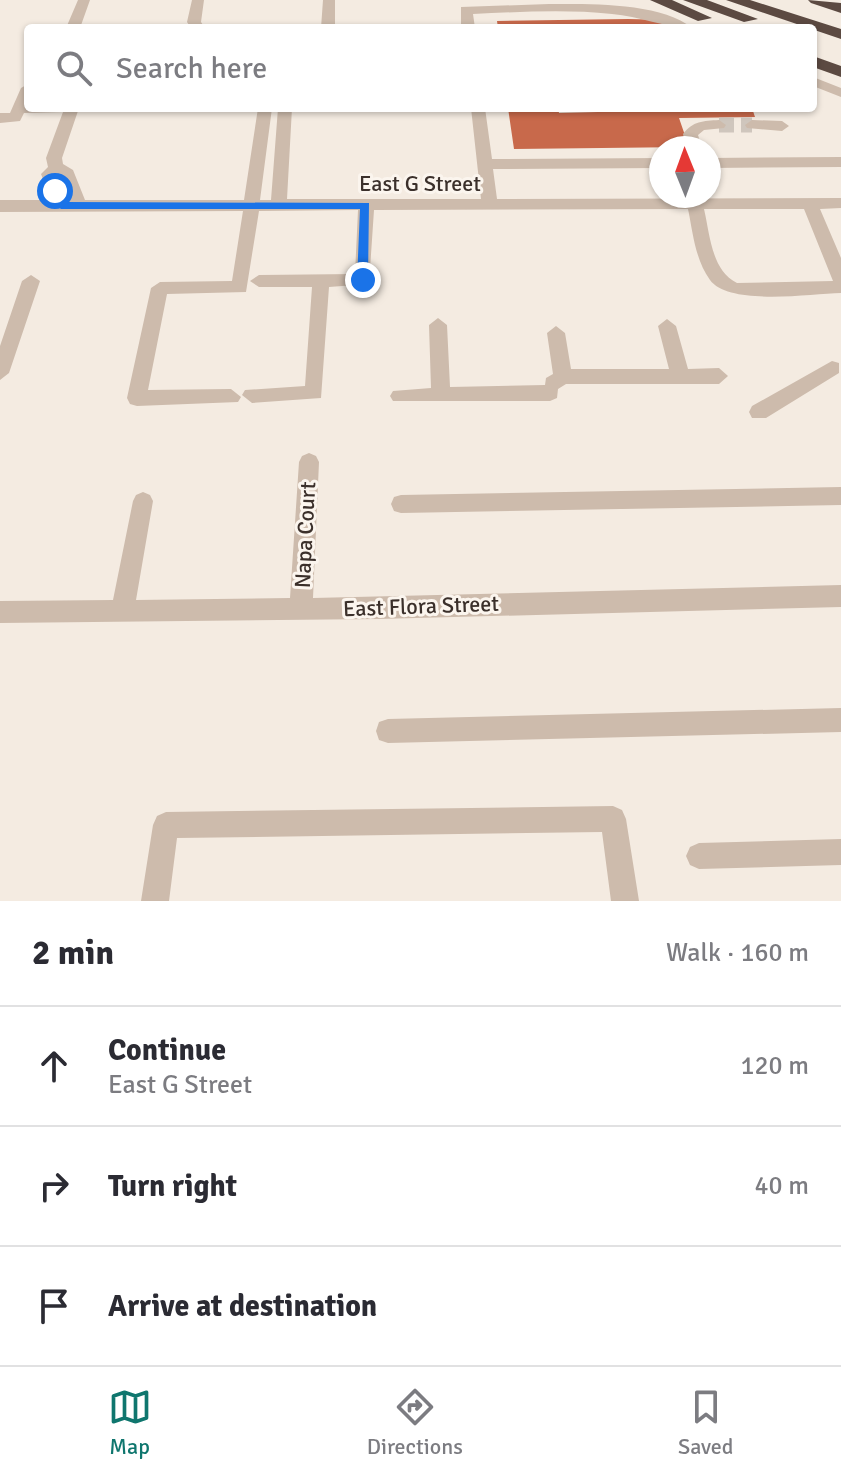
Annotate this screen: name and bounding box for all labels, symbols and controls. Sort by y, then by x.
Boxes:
search box [24,24,817,112]
icon: search [52,46,96,90]
text: Search here [116,50,267,87]
north arrow [649,136,721,208]
street label: East G Street [359,170,481,197]
route start [37,173,73,209]
route end [345,262,381,298]
street label: Napa Court [289,481,321,589]
street label: East Flora Street [343,590,500,622]
text: 2 min [32,932,114,974]
text: Walk · 160 m [666,937,809,969]
text: Continue [108,1032,226,1069]
icon: ahead [32,1044,76,1088]
text: 120 m [740,1050,809,1082]
text: East G Street [108,1069,252,1101]
icon: right [32,1164,76,1208]
text: Turn right [108,1168,237,1205]
text: 40 m [754,1170,809,1202]
icon: arrive [32,1284,76,1328]
text: Arrive at destination [108,1288,377,1325]
tab: Map [108,1385,152,1460]
tab: Directions [367,1385,463,1460]
tab: Saved [678,1385,733,1460]

